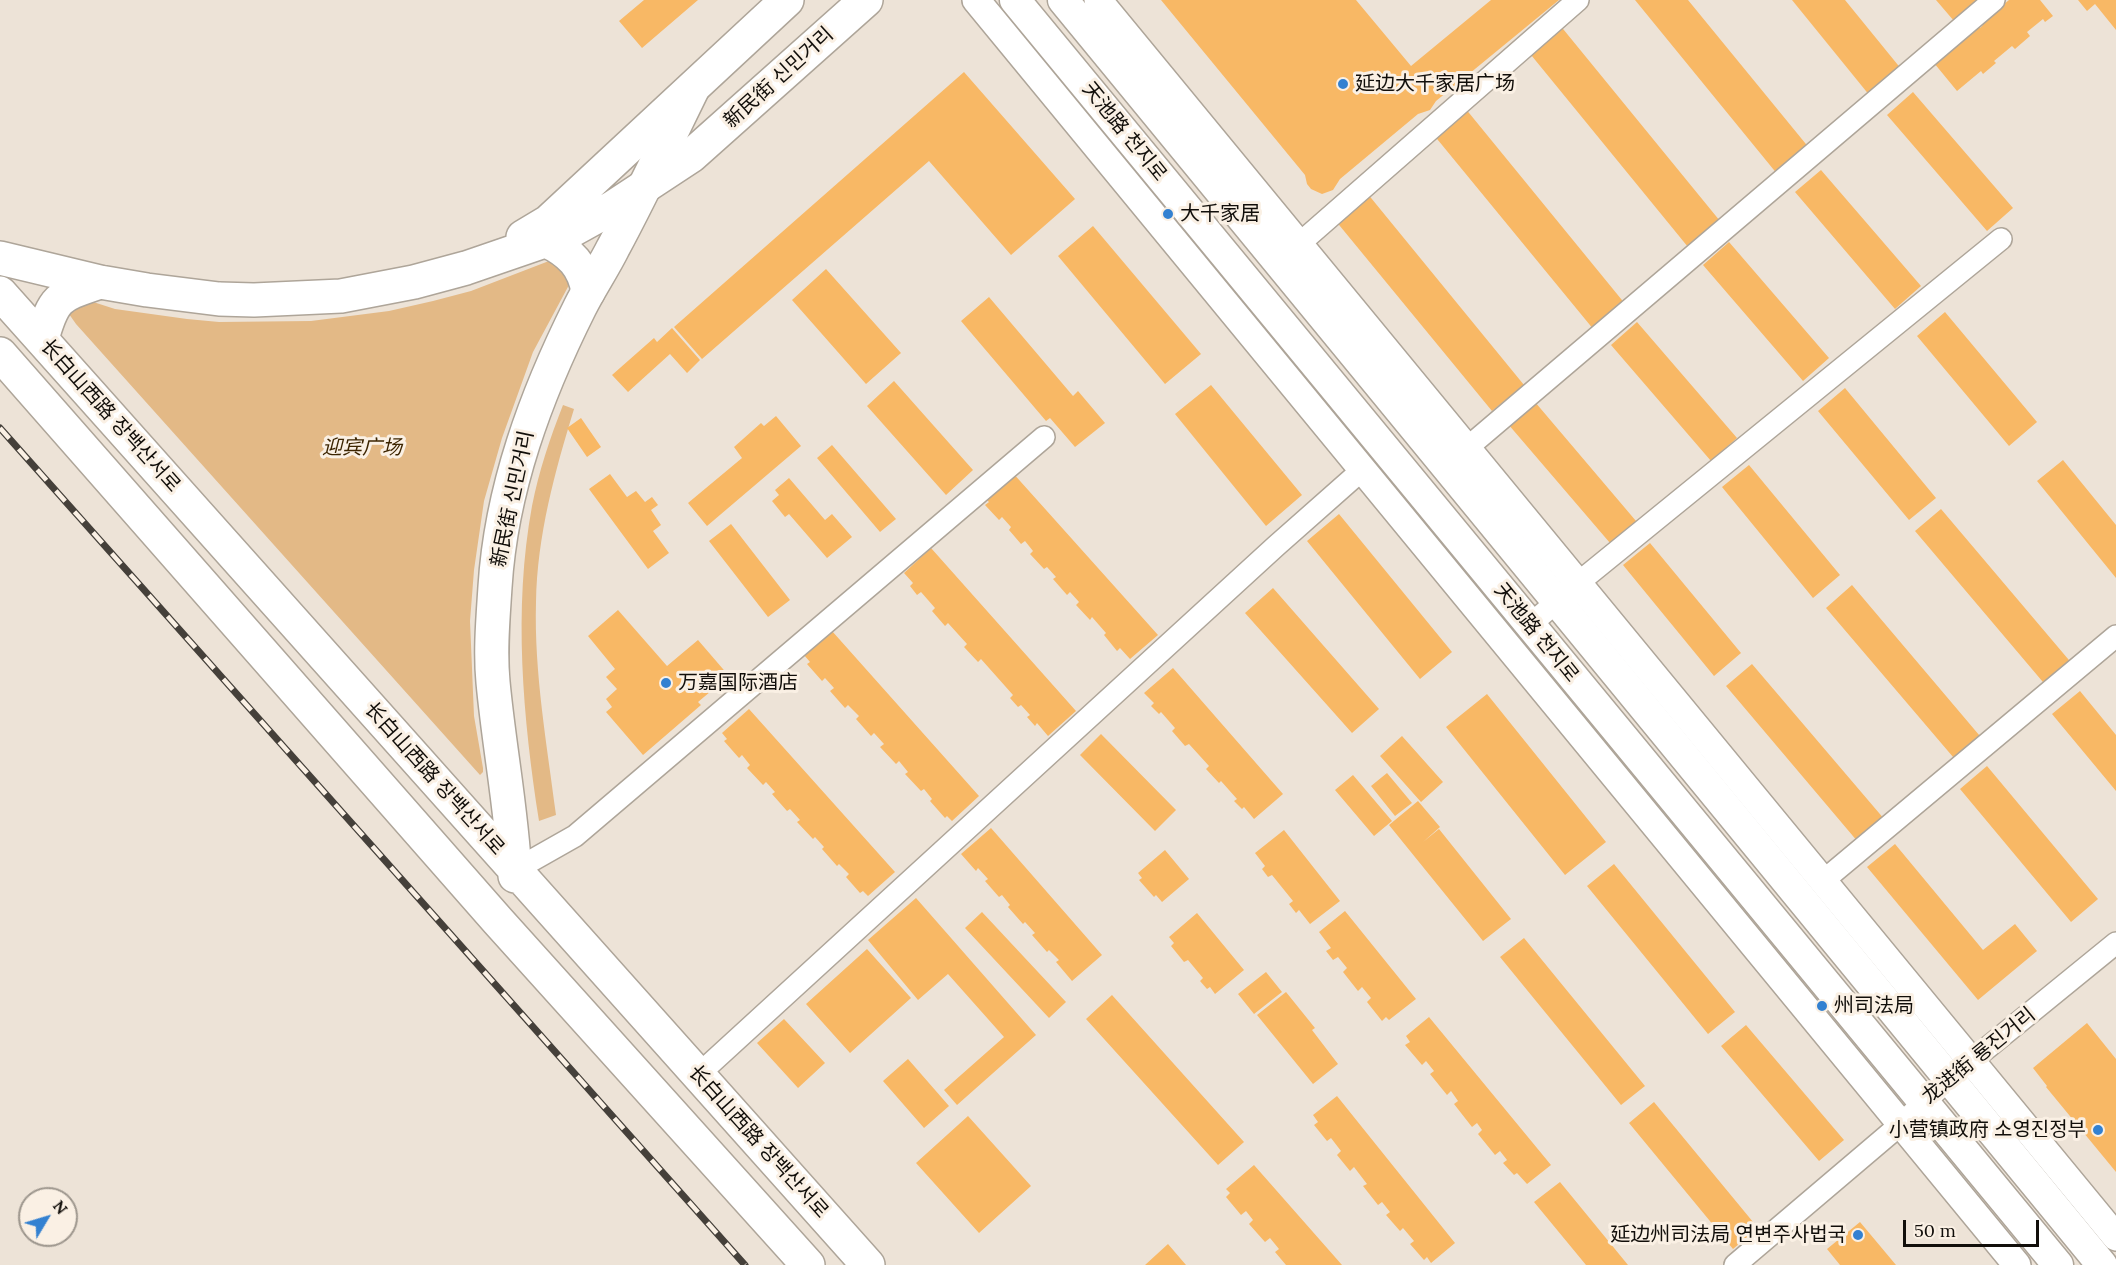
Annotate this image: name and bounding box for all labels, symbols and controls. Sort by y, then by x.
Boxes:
street label: 新民街 신민거리 [719,23,839,133]
place label: 延边大千家居广场 [1355,72,1515,96]
marker: 延边大千家居广场 [1336,77,1350,91]
street label: 天池路 천지로 [1077,78,1171,186]
place label: 大千家居 [1180,202,1260,226]
marker: 大千家居 [1161,207,1175,221]
street label: 长白山西路 장백산서로 [35,335,185,497]
street label: 新民街 신민거리 [487,429,539,569]
park label: 迎宾广场 [322,436,402,460]
street label: 天池路 천지로 [1489,579,1583,687]
place label: 万嘉国际酒店 [678,671,798,695]
marker: 万嘉国际酒店 [659,676,673,690]
street label: 长白山西路 장백산서로 [359,698,509,860]
place label: 州司法局 [1834,994,1914,1018]
marker: 州司法局 [1815,999,1829,1013]
street label: 龙进街 룡진거리 [1917,1003,2041,1109]
street label: 长白山西路 장백산서로 [683,1061,833,1223]
place label: 小营镇政府 소영진정부 [1889,1118,2086,1142]
marker: 小营镇政府 소영진정부 [2091,1123,2105,1137]
north arrow [18,1187,78,1247]
text: N [49,1196,72,1218]
scale bar [1906,1208,2042,1246]
text: 50 m [1914,1219,1956,1242]
place label: 延边州司法局 연변주사법국 [1610,1223,1846,1247]
marker: 延边州司法局 연변주사법국 [1851,1228,1865,1242]

